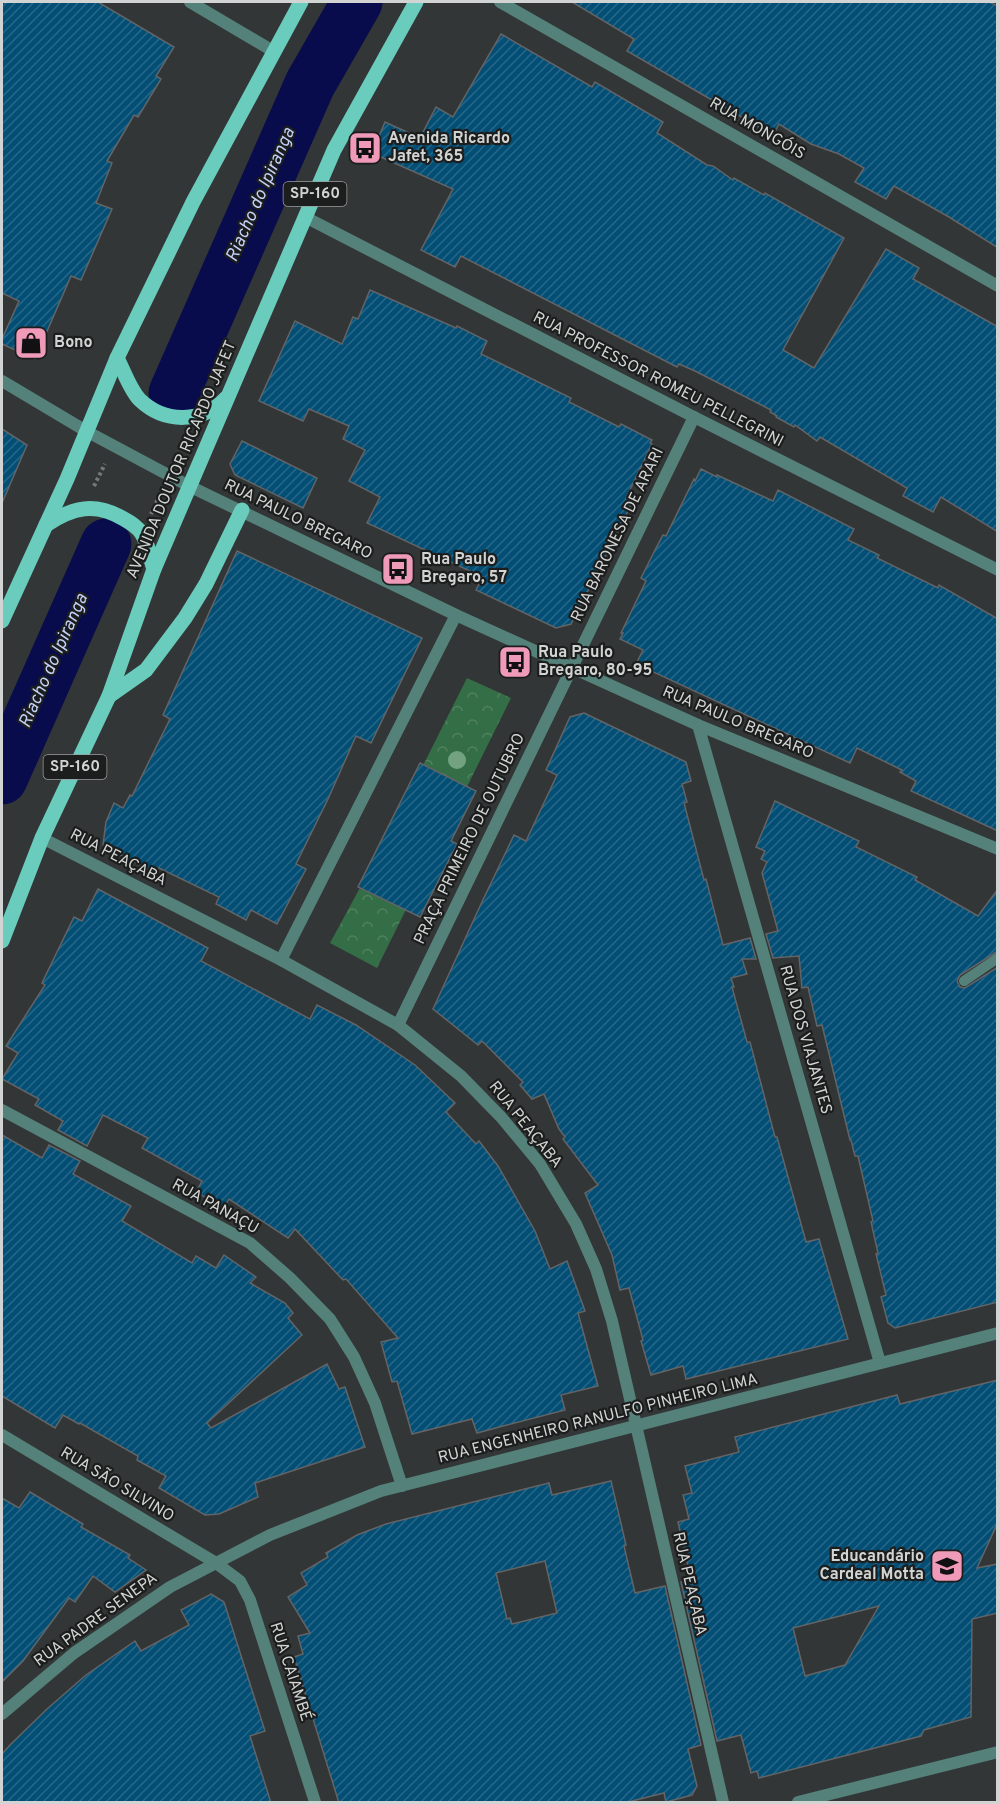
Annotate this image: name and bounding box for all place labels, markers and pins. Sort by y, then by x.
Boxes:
place label: Avenida Ricardo Jafet, 365 [388,129,510,167]
bus stop icon: Avenida Ricardo Jafet, 365 [347,130,383,166]
shop icon: Bono [13,325,49,361]
place label: Bono [54,333,93,353]
place label: Rua Paulo Bregaro, 57 [421,550,507,588]
bus stop icon: Rua Paulo Bregaro, 57 [380,551,416,587]
place label: Rua Paulo Bregaro, 80-95 [538,643,652,681]
bus stop icon: Rua Paulo Bregaro, 80-95 [497,644,533,680]
place label: Educandário Cardeal Motta [820,1547,924,1585]
school or university icon: Educandário Cardeal Motta [929,1548,965,1584]

